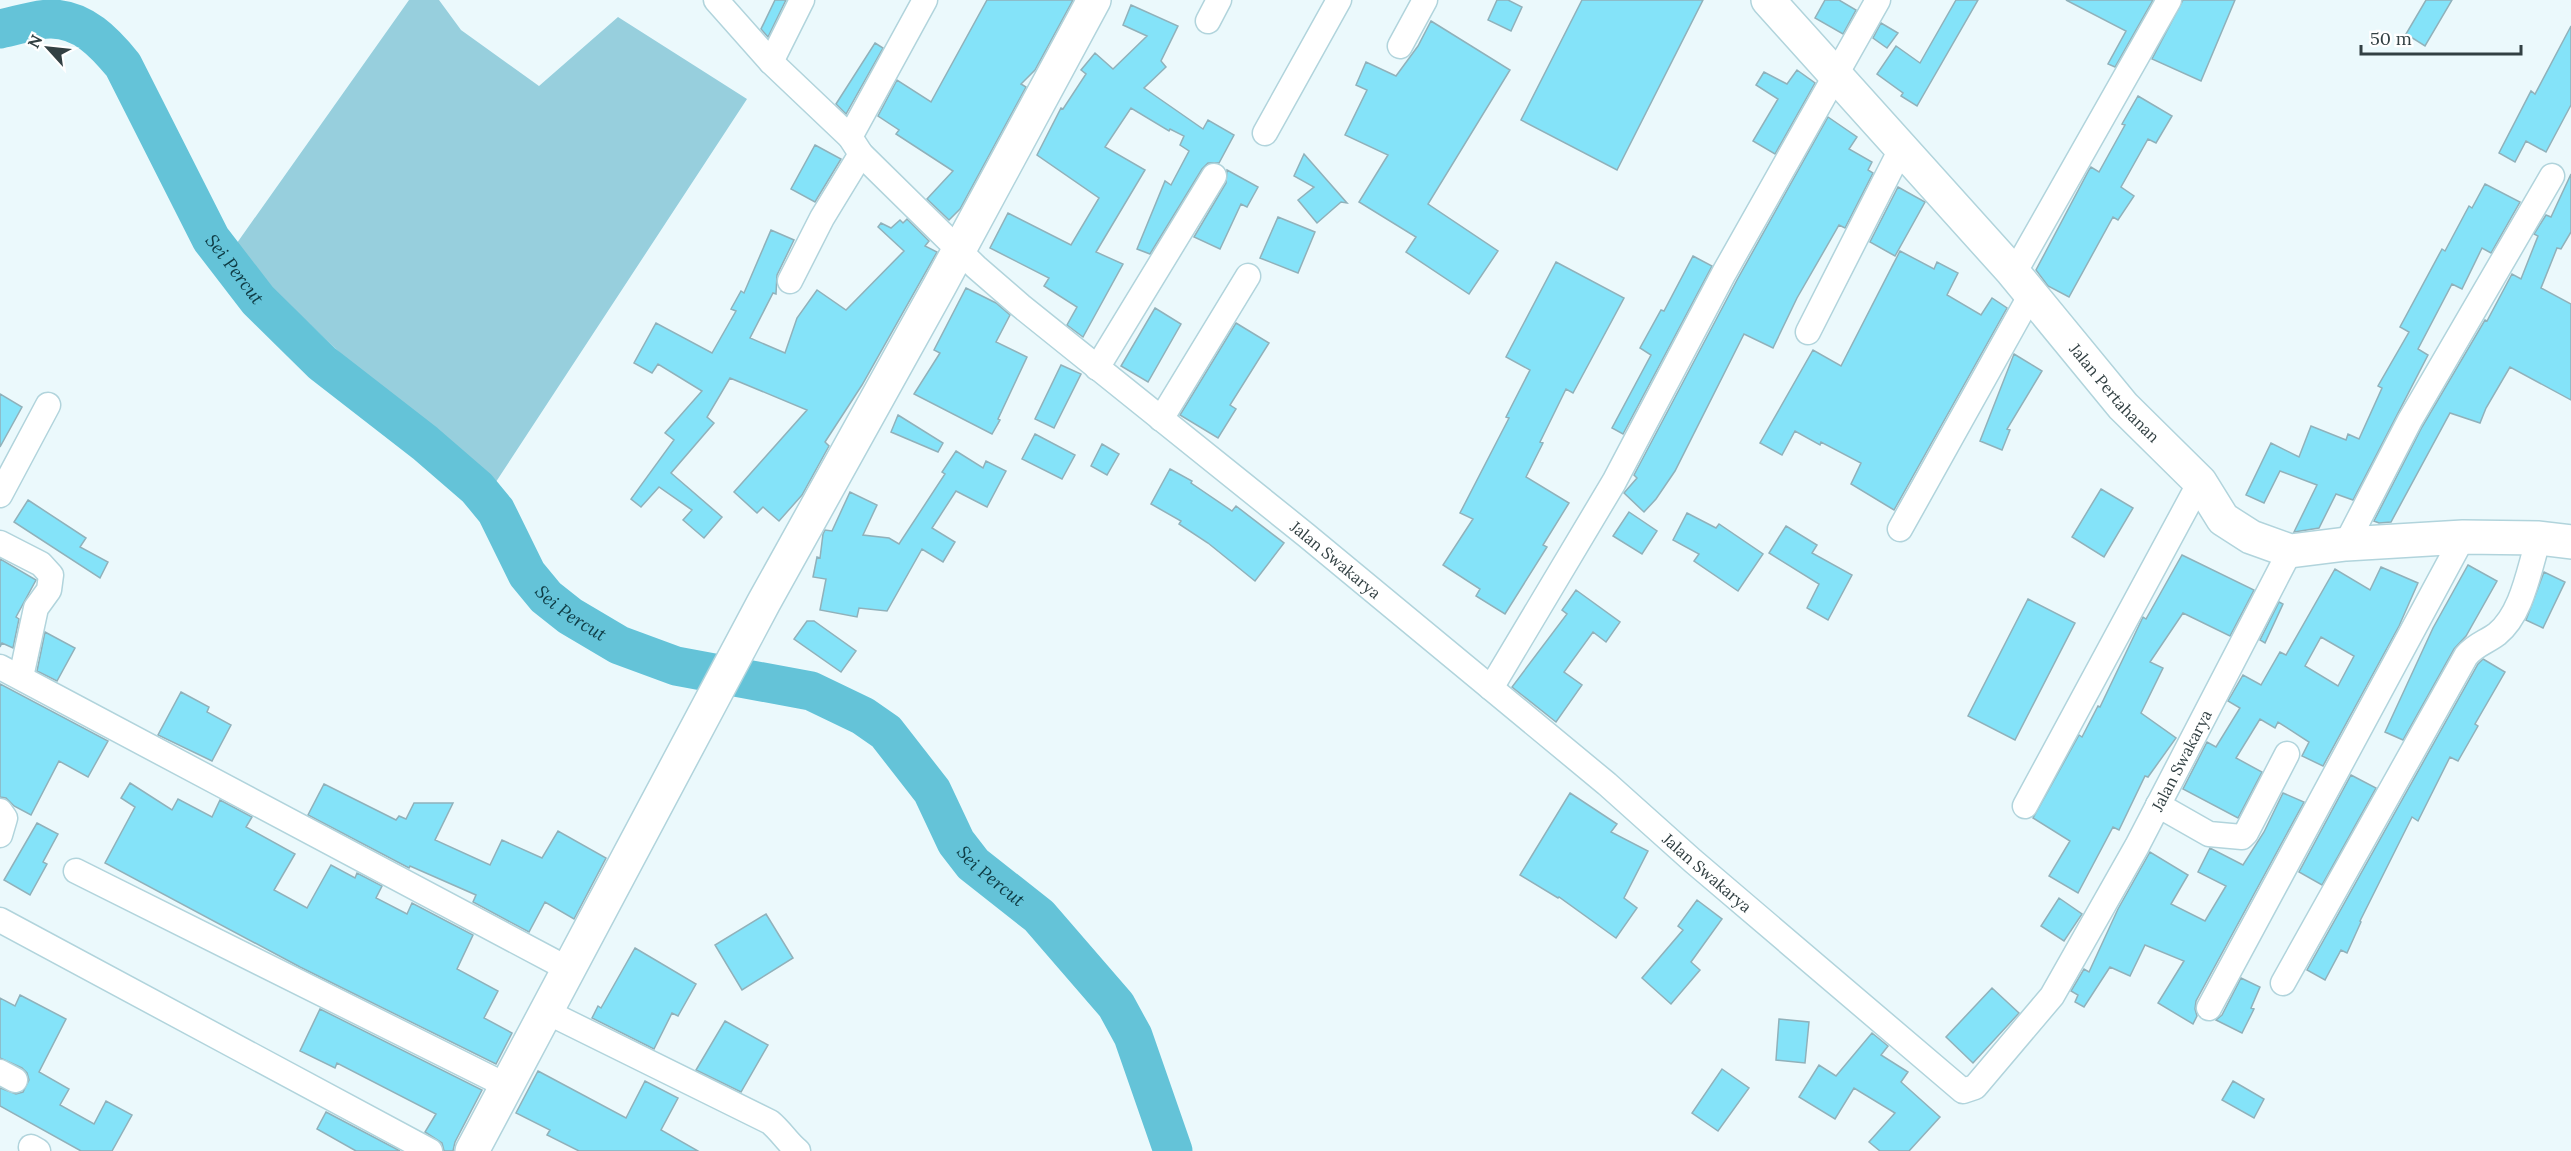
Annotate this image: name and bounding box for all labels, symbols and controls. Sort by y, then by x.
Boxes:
north arrow [18,18,78,78]
scale bar [2361,18,2522,56]
text: 50 m [2370,27,2412,50]
text: N [23,31,46,51]
water label: Sei Percut [201,230,269,309]
street label: Jalan Pertahanan [2065,338,2164,447]
street label: Jalan Swakarya [1286,516,1385,603]
water label: Sei Percut [530,580,611,646]
street label: Jalan Swakarya [2146,706,2216,815]
street label: Jalan Swakarya [1658,828,1756,917]
water label: Sei Percut [952,841,1030,912]

